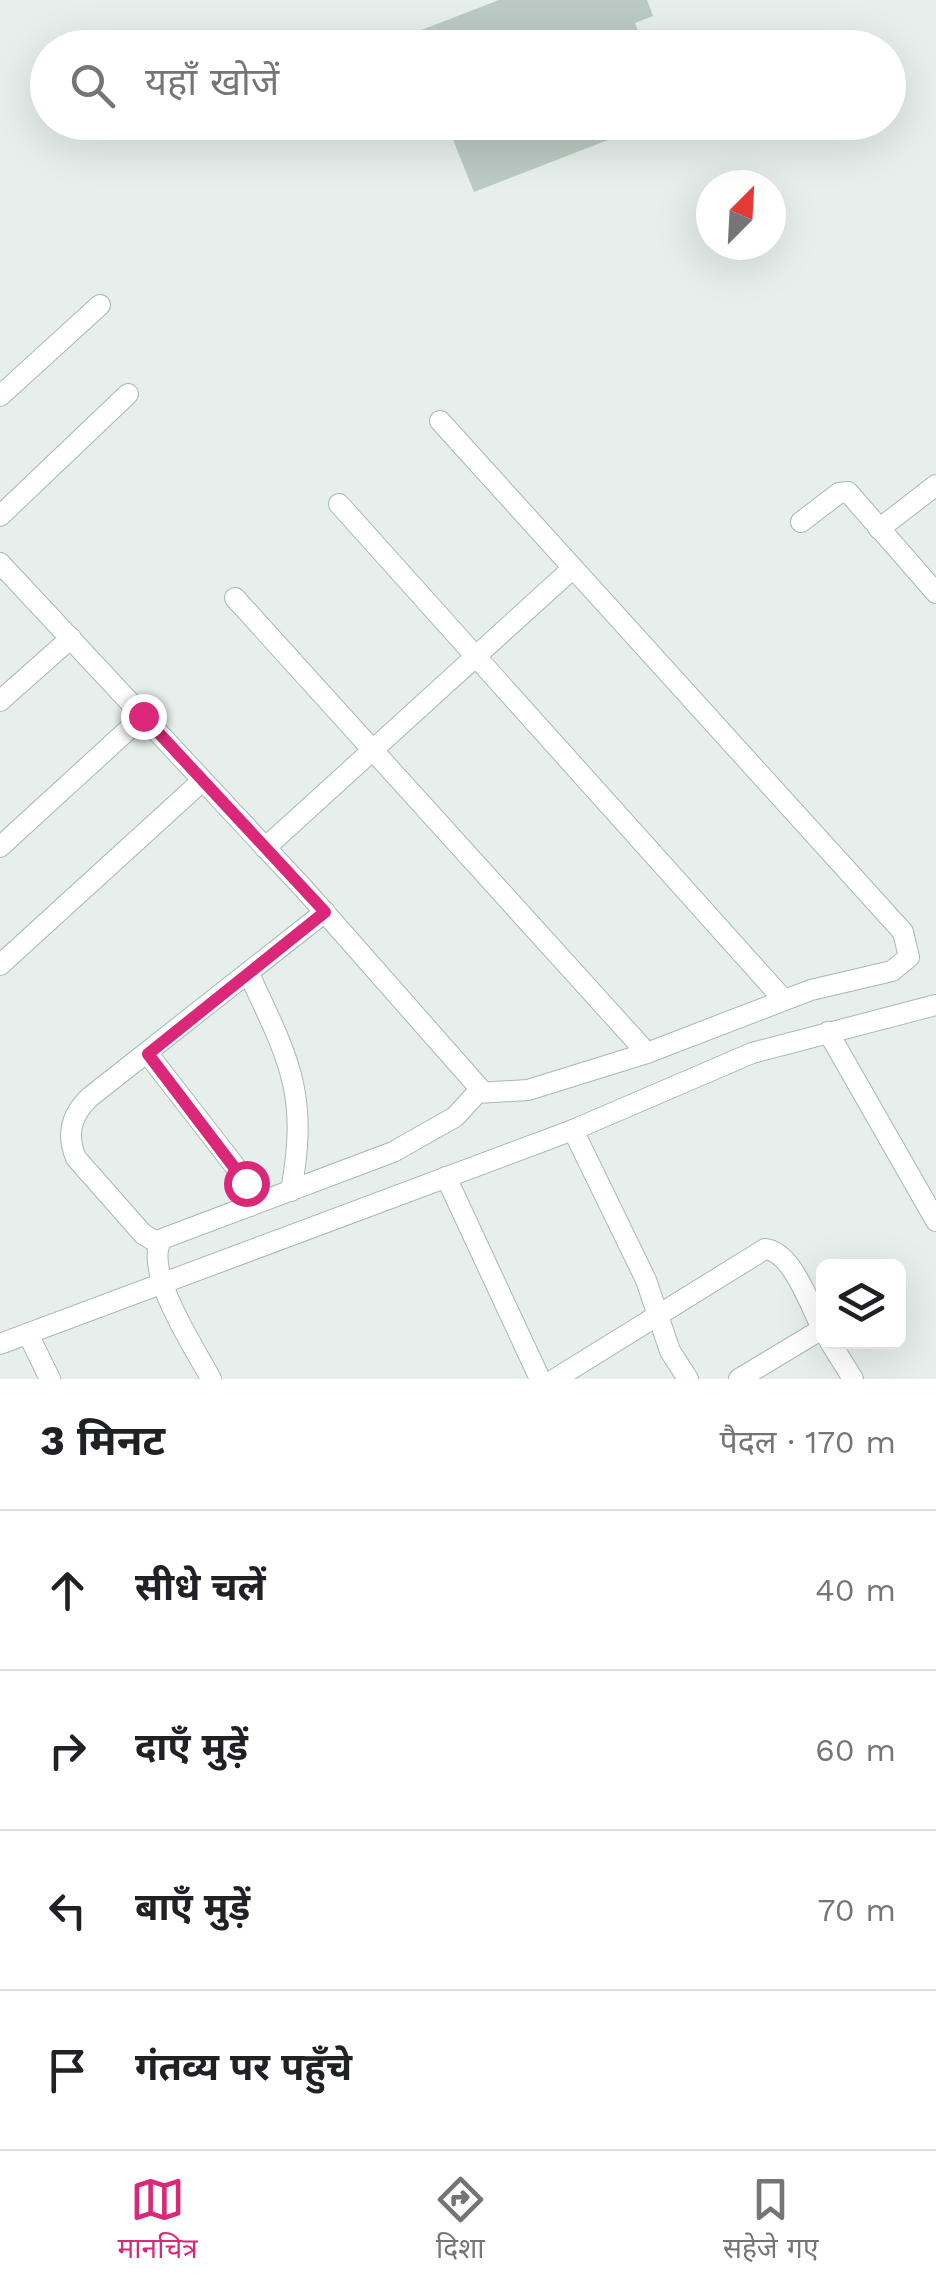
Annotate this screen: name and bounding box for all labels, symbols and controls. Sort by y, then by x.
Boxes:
search box [30,30,906,140]
icon: search [65,58,120,113]
text: यहाँ खोजें [145,60,279,104]
north arrow [696,170,786,260]
route end [121,694,167,740]
route start [224,1161,270,1207]
map controls [816,1259,906,1349]
button: layers [816,1259,906,1349]
text: 3 मिनट [40,1416,165,1465]
text: पैदल · 170 m [720,1423,896,1461]
icon: ahead [40,1563,95,1618]
text: सीधे चलें [135,1565,266,1609]
text: 40 m [815,1571,896,1609]
icon: right [40,1723,95,1778]
text: दाएँ मुड़ें [135,1725,248,1769]
text: 60 m [815,1731,896,1769]
icon: left [40,1883,95,1938]
text: बाएँ मुड़ें [135,1885,250,1929]
text: 70 m [817,1891,896,1929]
icon: arrive [40,2043,95,2098]
text: गंतव्य पर पहुँचे [135,2045,352,2089]
tab: मानचित्र [118,2172,198,2269]
tab: दिशा [433,2172,488,2269]
tab: सहेजे गए [723,2172,818,2269]

